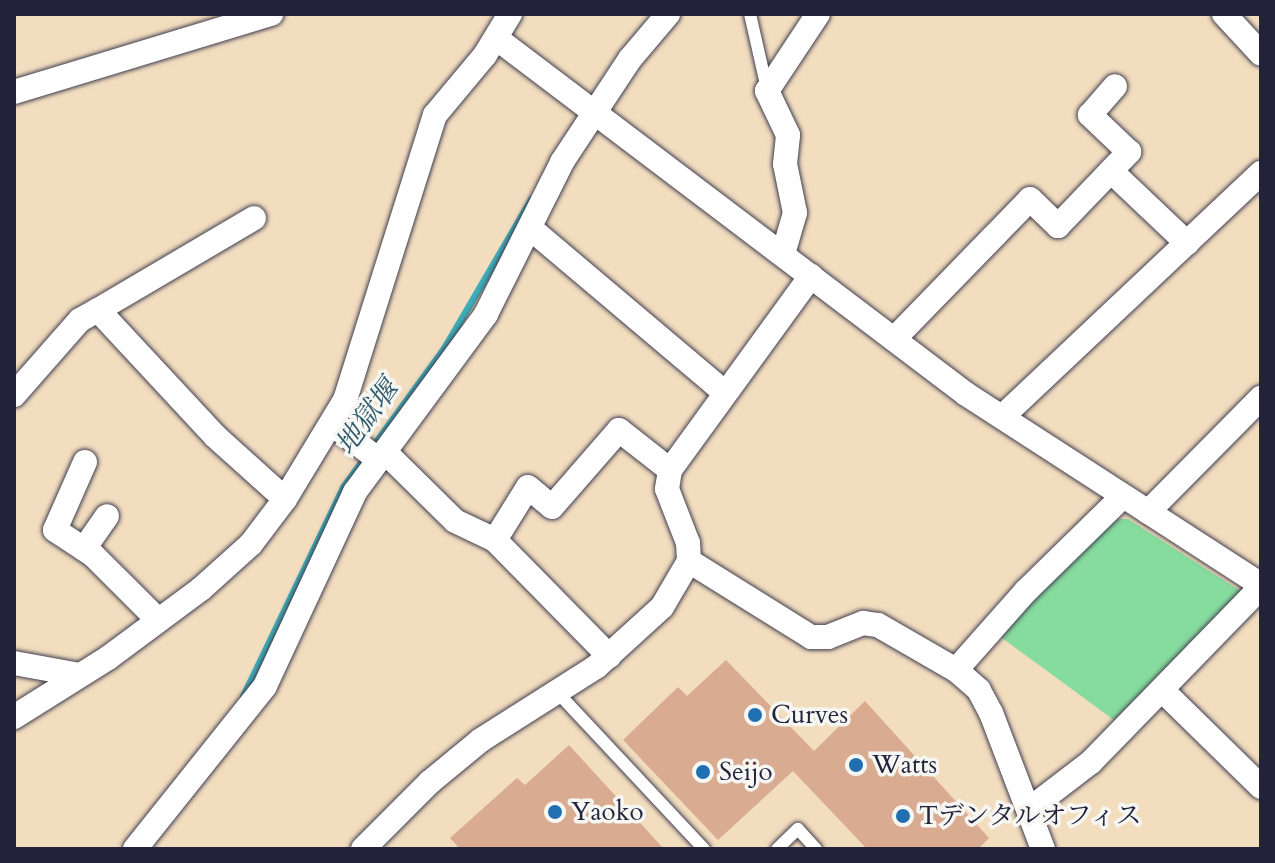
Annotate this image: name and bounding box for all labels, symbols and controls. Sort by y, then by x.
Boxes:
water label: 地獄堰 [329,373,405,461]
place label: Curves [771,699,848,731]
marker: Curves [746,706,764,724]
place label: Watts [872,749,937,781]
place label: Seijo [719,756,773,788]
marker: Watts [847,756,865,774]
marker: Seijo [694,763,712,781]
place label: Yaoko [571,796,644,828]
place label: Tデンタルオフィス [919,800,1146,832]
marker: Yaoko [546,803,564,821]
marker: Tデンタルオフィス [894,807,912,825]

